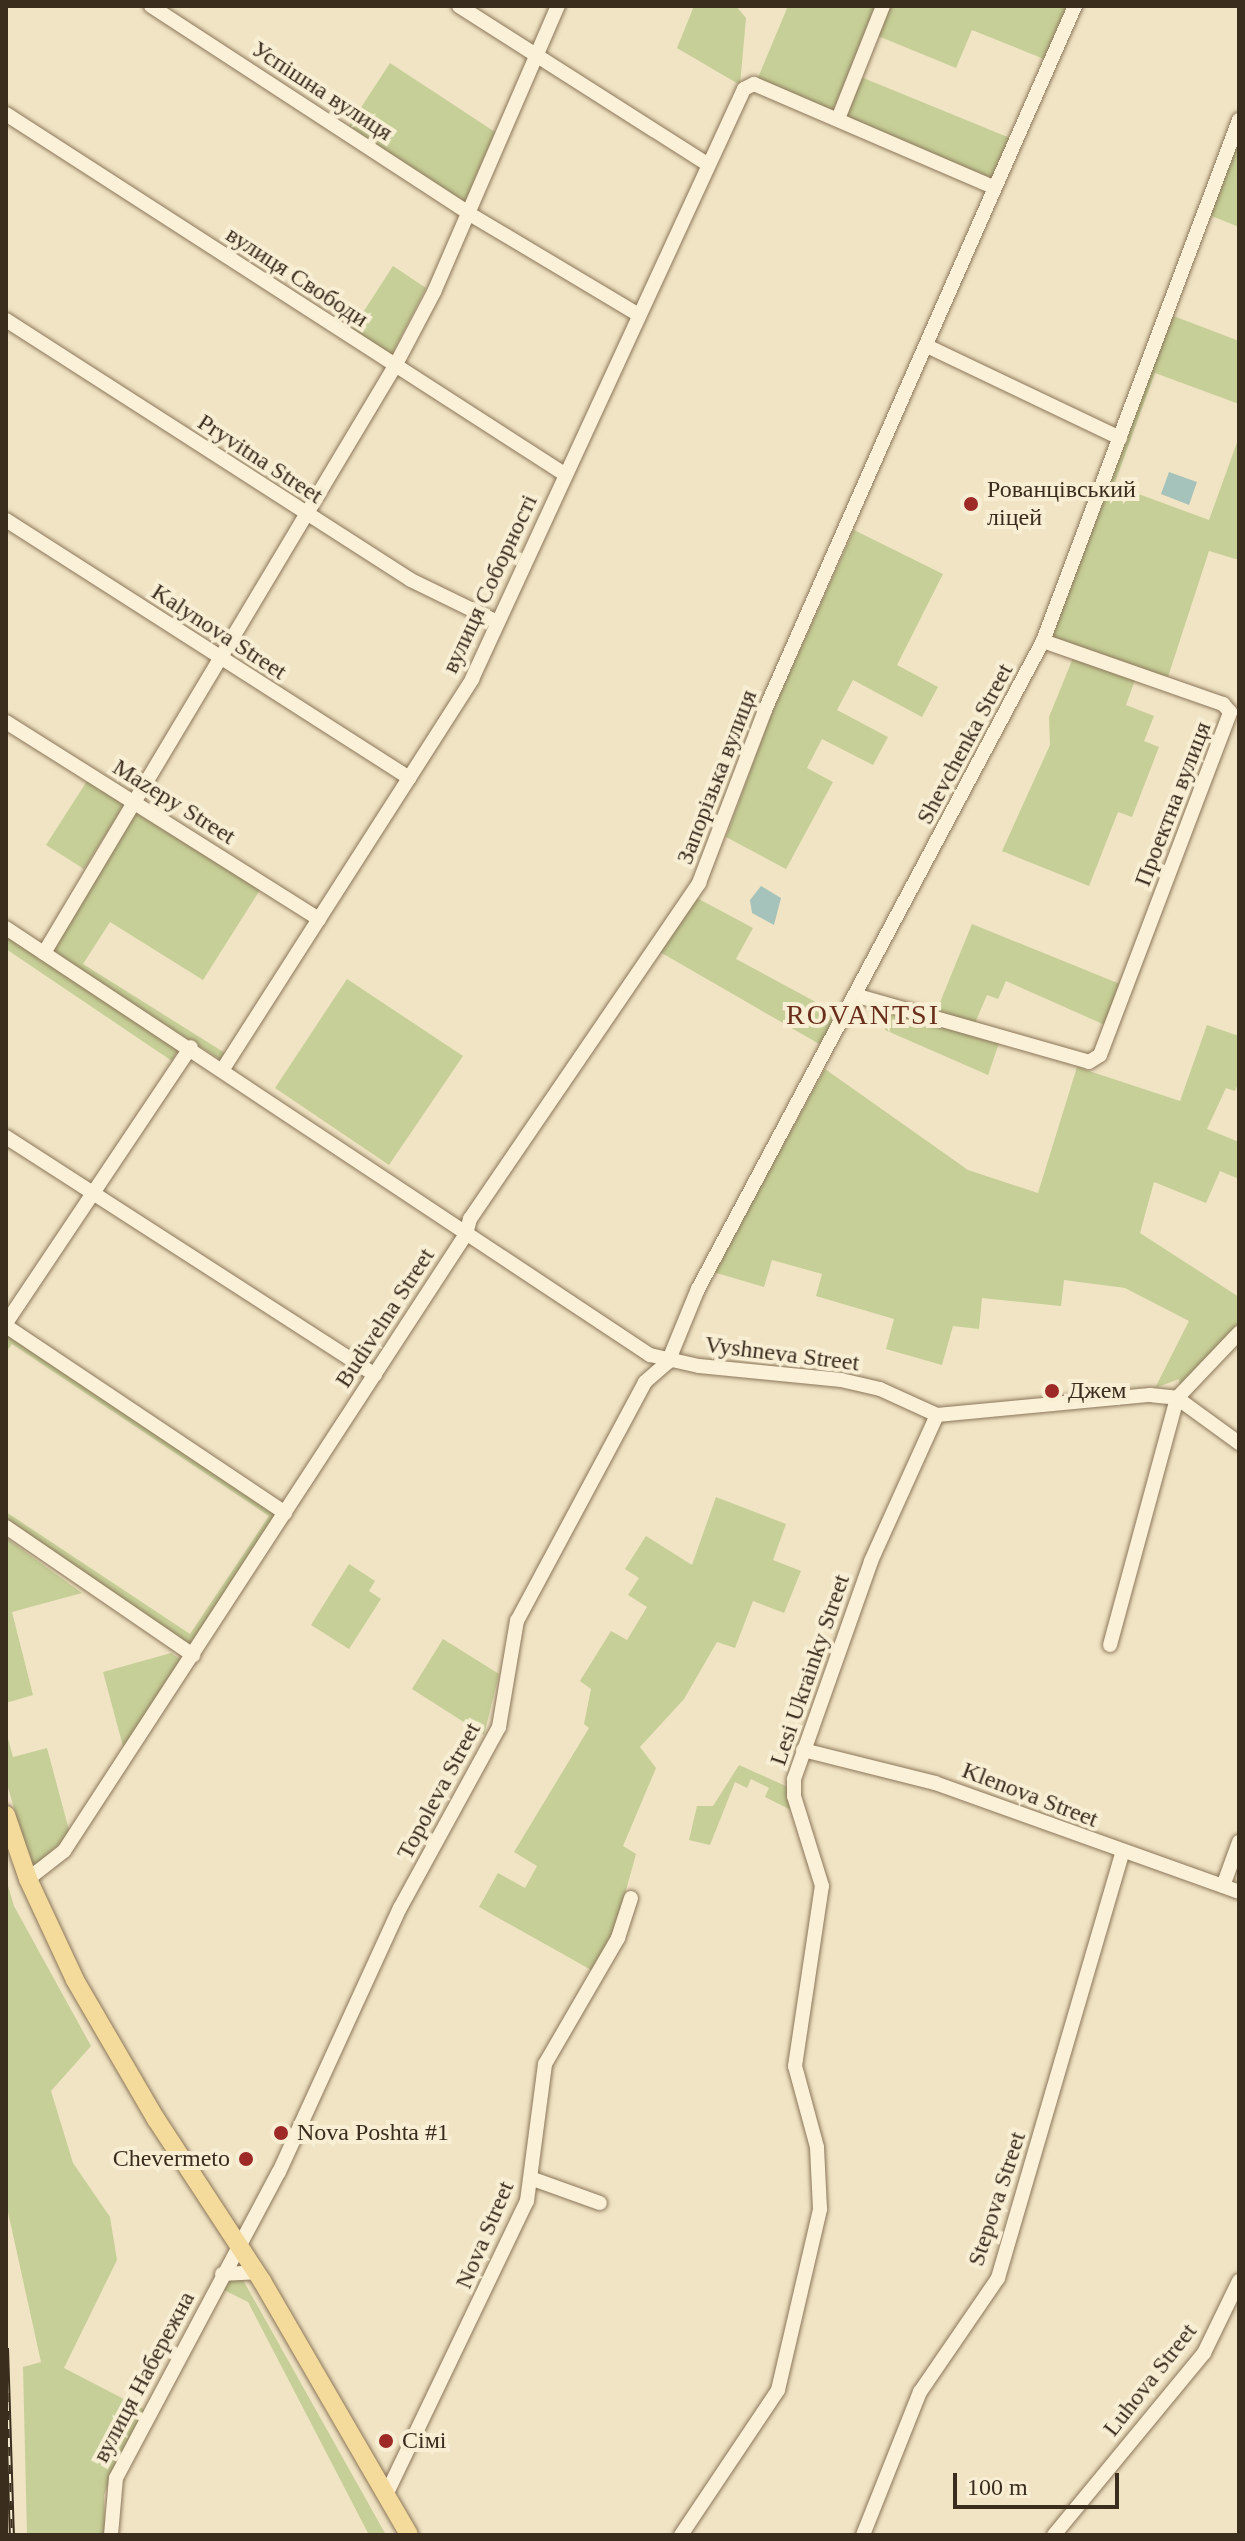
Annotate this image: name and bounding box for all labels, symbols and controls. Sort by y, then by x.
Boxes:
street label: Успішна вулиця [246,35,398,147]
street label: вулиця Свободи [220,220,374,334]
street label: Pryvitna Street [192,408,328,510]
place label: Рованцівський ліцей [987,476,1136,532]
street label: вулиця Соборності [436,490,544,678]
marker: Рованцівський ліцей [962,495,980,513]
street label: Kalynova Street [146,578,292,686]
street label: Shevchenka Street [911,659,1019,829]
street label: Запорізька вулиця [671,686,763,868]
street label: Проектна вулиця [1128,718,1218,890]
street label: Mazepy Street [107,753,241,851]
district label: ROVANTSI [786,998,940,1032]
street label: Budivelna Street [329,1243,441,1393]
street label: Vyshneva Street [703,1330,861,1378]
place label: Джем [1068,1377,1126,1405]
marker: Джем [1043,1382,1061,1400]
street label: Lesi Ukrainky Street [764,1571,856,1769]
street label: Topoleva Street [391,1718,487,1864]
street label: Klenova Street [958,1756,1102,1834]
place label: Nova Poshta #1 [297,2119,449,2147]
marker: Nova Poshta #1 [272,2124,290,2142]
street label: Stepova Street [962,2128,1032,2270]
place label: Chevermeto [113,2145,230,2173]
marker: Chevermeto [237,2150,255,2168]
street label: Nova Street [449,2177,521,2293]
street label: вулиця Набережна [87,2287,201,2467]
street label: Luhova Street [1097,2318,1203,2442]
place label: Сімі [402,2427,447,2455]
marker: Сімі [377,2432,395,2450]
scale bar [957,2457,1123,2507]
text: 100 m [967,2474,1028,2500]

